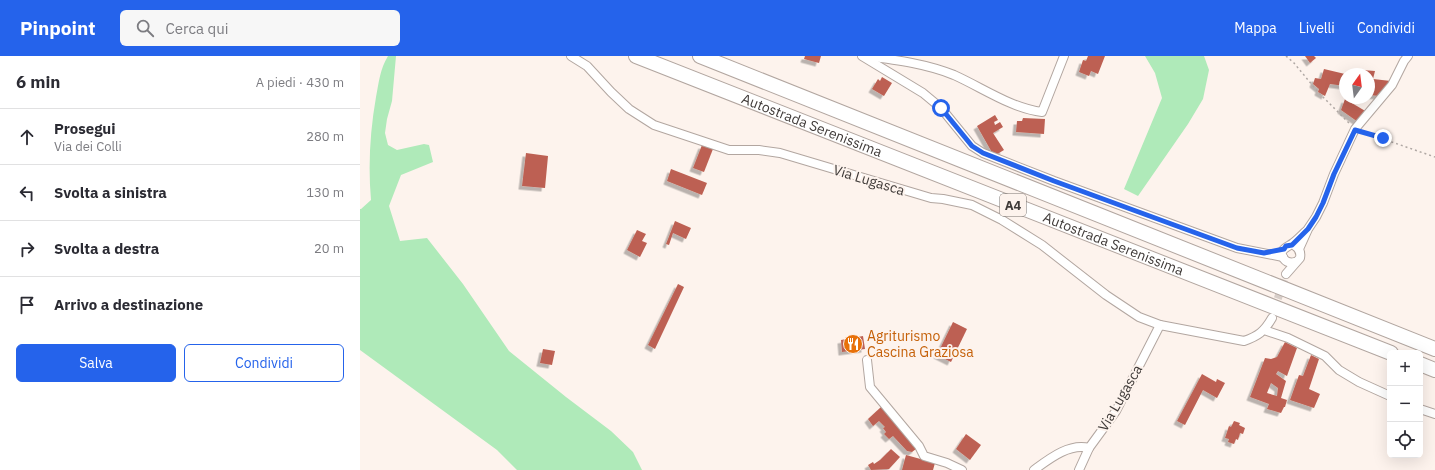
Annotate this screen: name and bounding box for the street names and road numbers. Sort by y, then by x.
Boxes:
street label: Autostrada Serenissima [739,89,885,161]
street label: Via Lugasca [831,161,907,200]
road number: A4 [1000,194,1026,216]
street label: Autostrada Serenissima [1040,208,1187,280]
street label: Via Lugasca [1094,361,1147,434]

